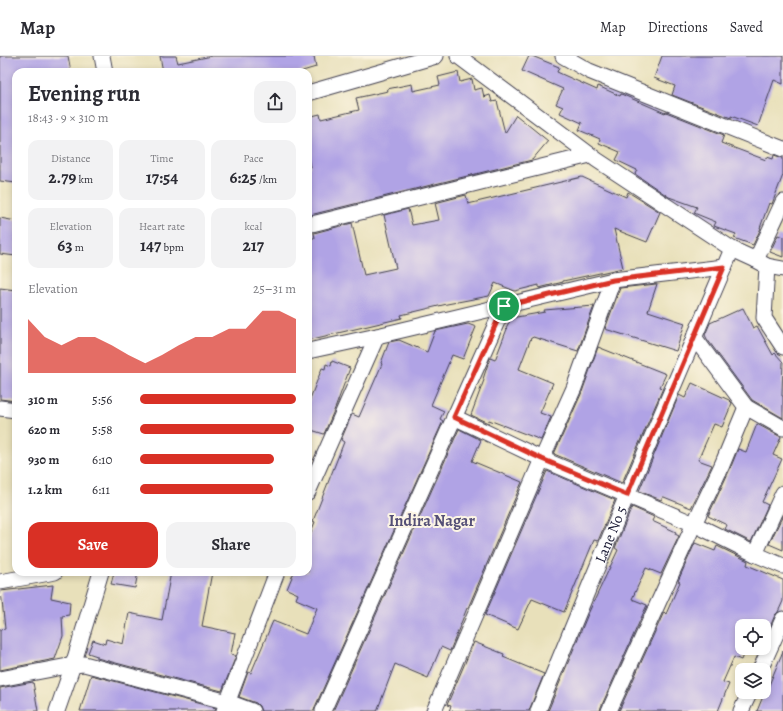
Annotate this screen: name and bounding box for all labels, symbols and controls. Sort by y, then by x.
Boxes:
text: Map [20,15,55,41]
text: Map [600,18,626,37]
text: Directions [648,18,708,37]
text: Saved [730,18,763,37]
text: Evening run [28,79,140,109]
button: share [254,81,296,123]
text: 18:43 · 9 × 310 m [28,109,109,126]
text: Distance [51,151,90,166]
text: Time [151,151,173,166]
text: Pace [243,151,264,166]
text: 2.79 [48,166,76,189]
text: 17:54 [146,166,178,189]
text: 6:25 [229,166,257,189]
text: km [76,172,93,187]
text: /km [257,172,277,187]
text: Elevation [50,219,92,234]
text: Heart rate [139,219,185,234]
text: kcal [245,219,262,234]
text: 63 [57,234,73,257]
text: 147 [140,234,161,257]
text: 217 [243,234,264,257]
text: m [73,240,84,255]
text: bpm [161,240,184,255]
text: Elevation [28,280,78,297]
text: 25–31 m [253,280,296,297]
pin [487,289,521,323]
icon: arrive [493,295,515,317]
text: 310 m [28,391,58,408]
text: 5:56 [92,391,112,408]
text: 620 m [28,421,60,438]
text: 5:58 [92,421,113,438]
text: 930 m [28,451,59,468]
text: 6:10 [92,451,112,468]
text: 1.2 km [28,481,62,498]
text: 6:11 [92,481,110,498]
street label: Lane No 5 [590,503,631,566]
district label: Indira Nagar [389,510,476,532]
button: Save [28,522,158,568]
button: Share [166,522,296,568]
map controls [735,619,771,699]
button: locate [735,619,771,655]
button: layers [735,663,771,699]

